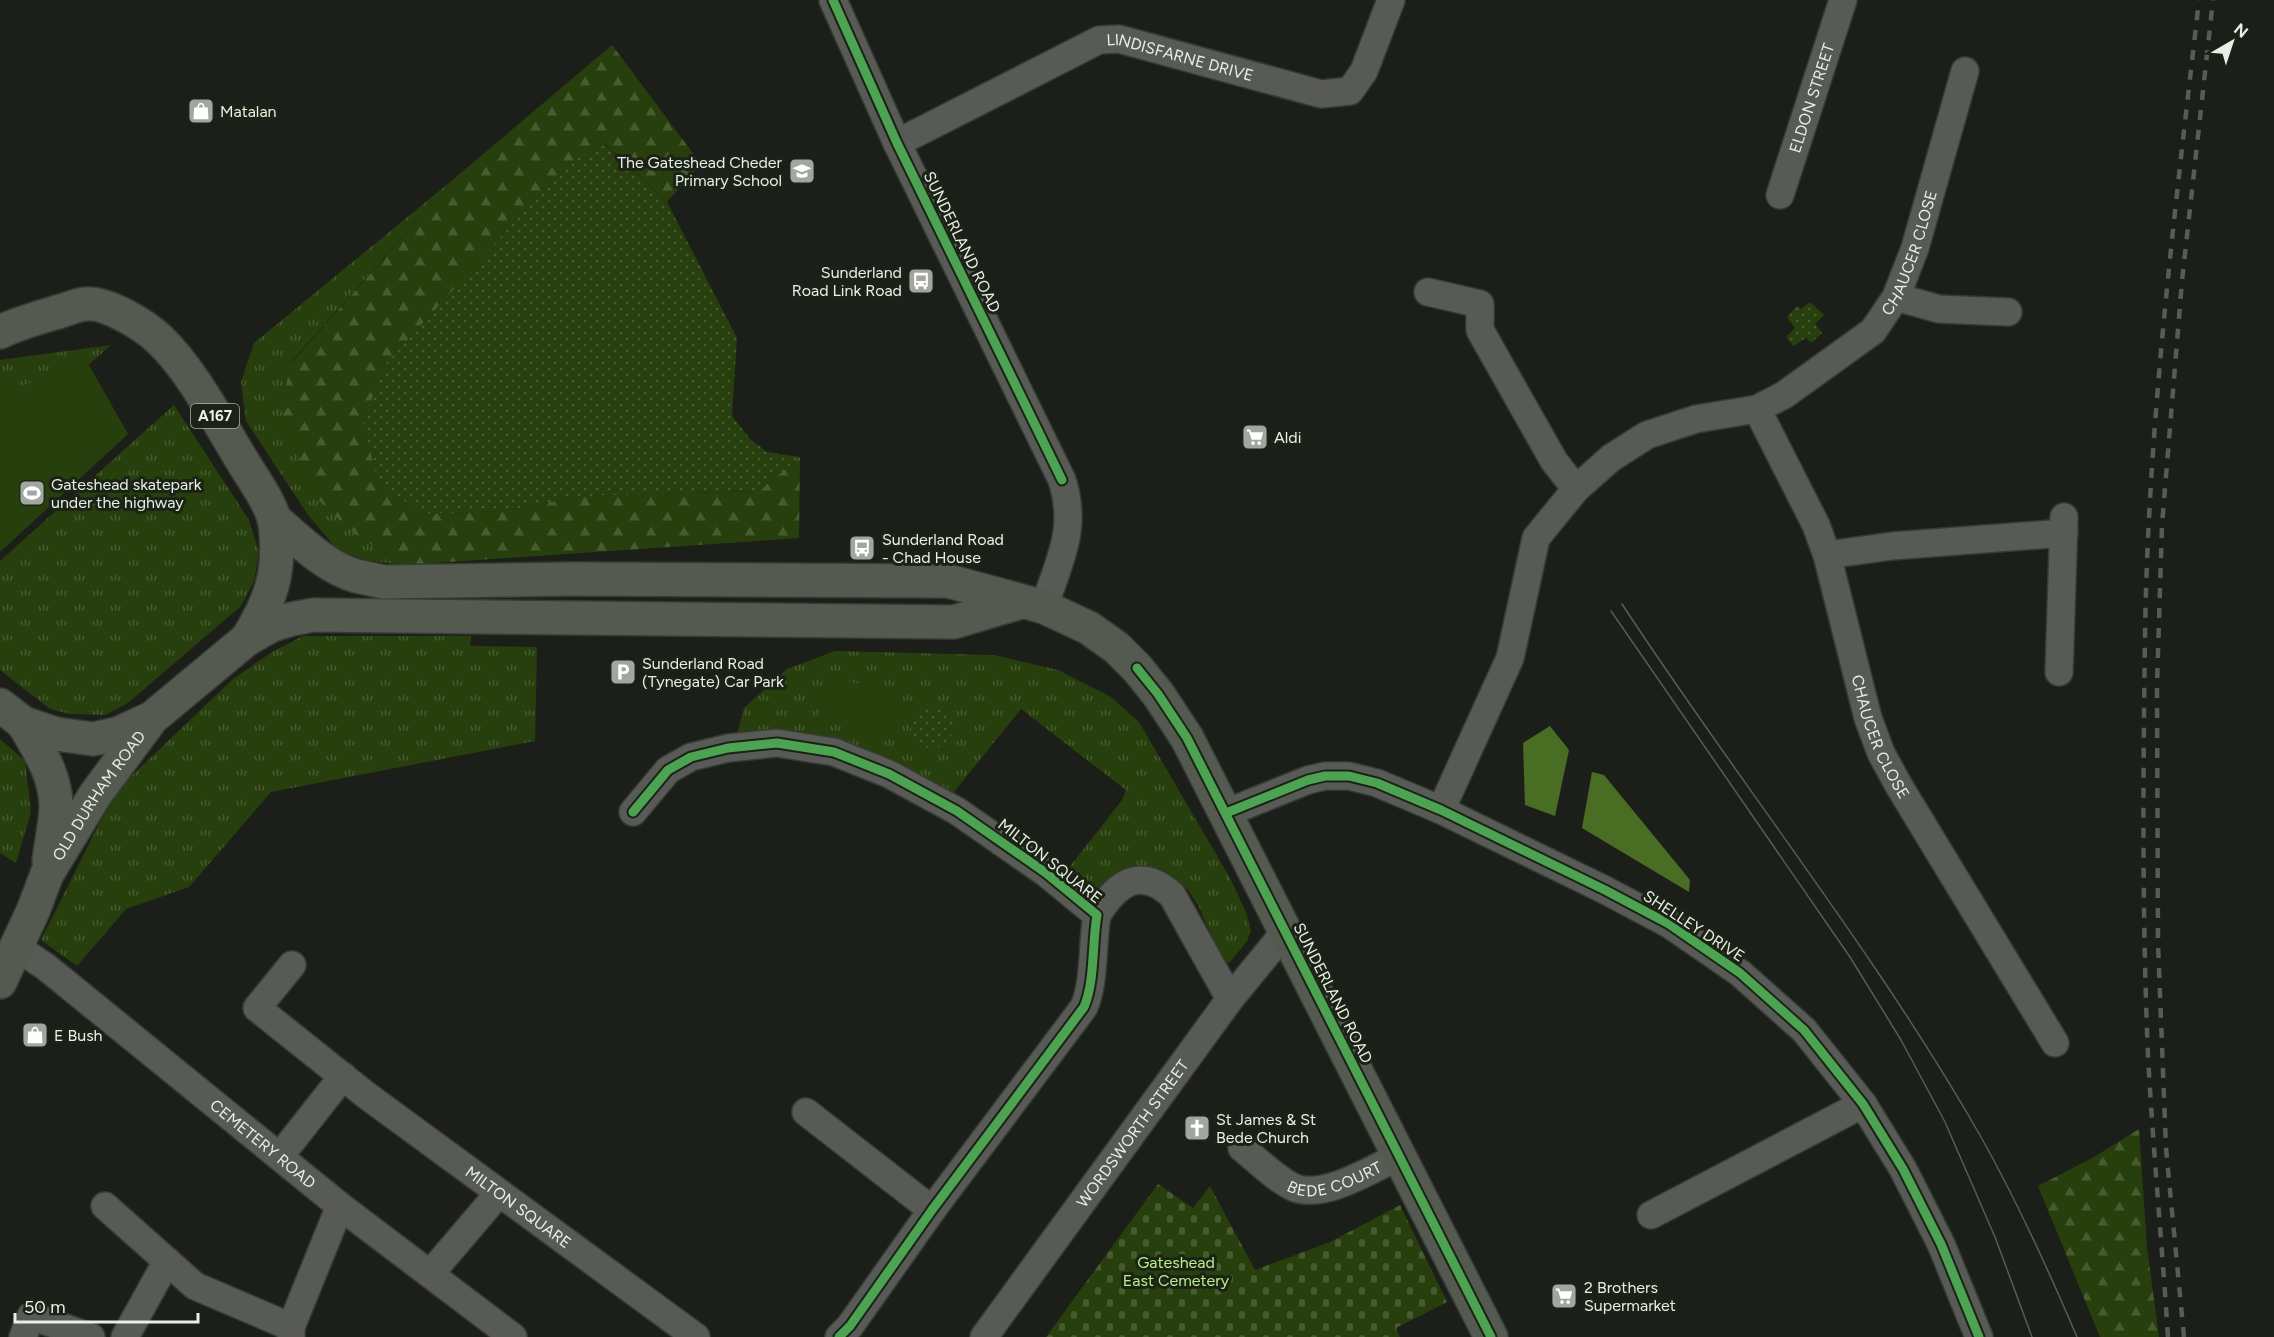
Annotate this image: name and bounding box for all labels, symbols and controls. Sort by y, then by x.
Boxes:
north arrow [2202,12,2262,72]
text: N [2230,19,2252,42]
street label: LINDISFARNE DRIVE [1106,30,1256,85]
street label: ELDON STREET [1785,41,1838,155]
shop icon: Matalan [186,96,216,126]
place label: Matalan [220,102,277,121]
place label: The Gateshead Cheder Primary School [617,153,783,190]
school or university icon: The Gateshead Cheder Primary School [787,156,817,186]
street label: SUNDERLAND ROAD [920,168,1004,316]
street label: CHAUCER CLOSE [1877,188,1940,319]
place label: Sunderland Road Link Road [792,263,902,300]
bus stop icon: Sunderland Road Link Road [906,266,936,296]
road number: A167 [191,404,239,428]
supermarket icon: Aldi [1240,422,1270,452]
place label: Aldi [1274,428,1301,447]
place label: Gateshead skatepark under the highway [51,475,202,512]
sports icon: Gateshead skatepark under the highway [17,478,47,508]
place label: Sunderland Road - Chad House [882,530,1004,567]
bus stop icon: Sunderland Road - Chad House [847,533,877,563]
place label: Sunderland Road (Tynegate) Car Park [642,654,784,691]
parking icon: Sunderland Road (Tynegate) Car Park [608,657,638,687]
street label: CHAUCER CLOSE [1848,673,1914,802]
street label: OLD DURHAM ROAD [48,727,149,864]
street label: MILTON SQUARE [994,815,1106,907]
street label: SHELLEY DRIVE [1640,886,1748,966]
street label: SUNDERLAND ROAD [1289,920,1377,1066]
shop icon: E Bush [20,1020,50,1050]
place label: E Bush [54,1026,103,1045]
street label: WORDSWORTH STREET [1072,1056,1192,1211]
street label: CEMETERY ROAD [207,1095,320,1192]
place label: St James & St Bede Church [1216,1110,1316,1147]
church icon: St James & St Bede Church [1182,1113,1212,1143]
street label: BEDE COURT [1284,1157,1385,1200]
street label: MILTON SQUARE [462,1162,575,1252]
park label: Gateshead East Cemetery [1123,1253,1230,1290]
place label: 2 Brothers Supermarket [1584,1278,1676,1315]
supermarket icon: 2 Brothers Supermarket [1549,1281,1579,1311]
scale bar [15,1286,198,1324]
text: 50 m [24,1296,66,1318]

